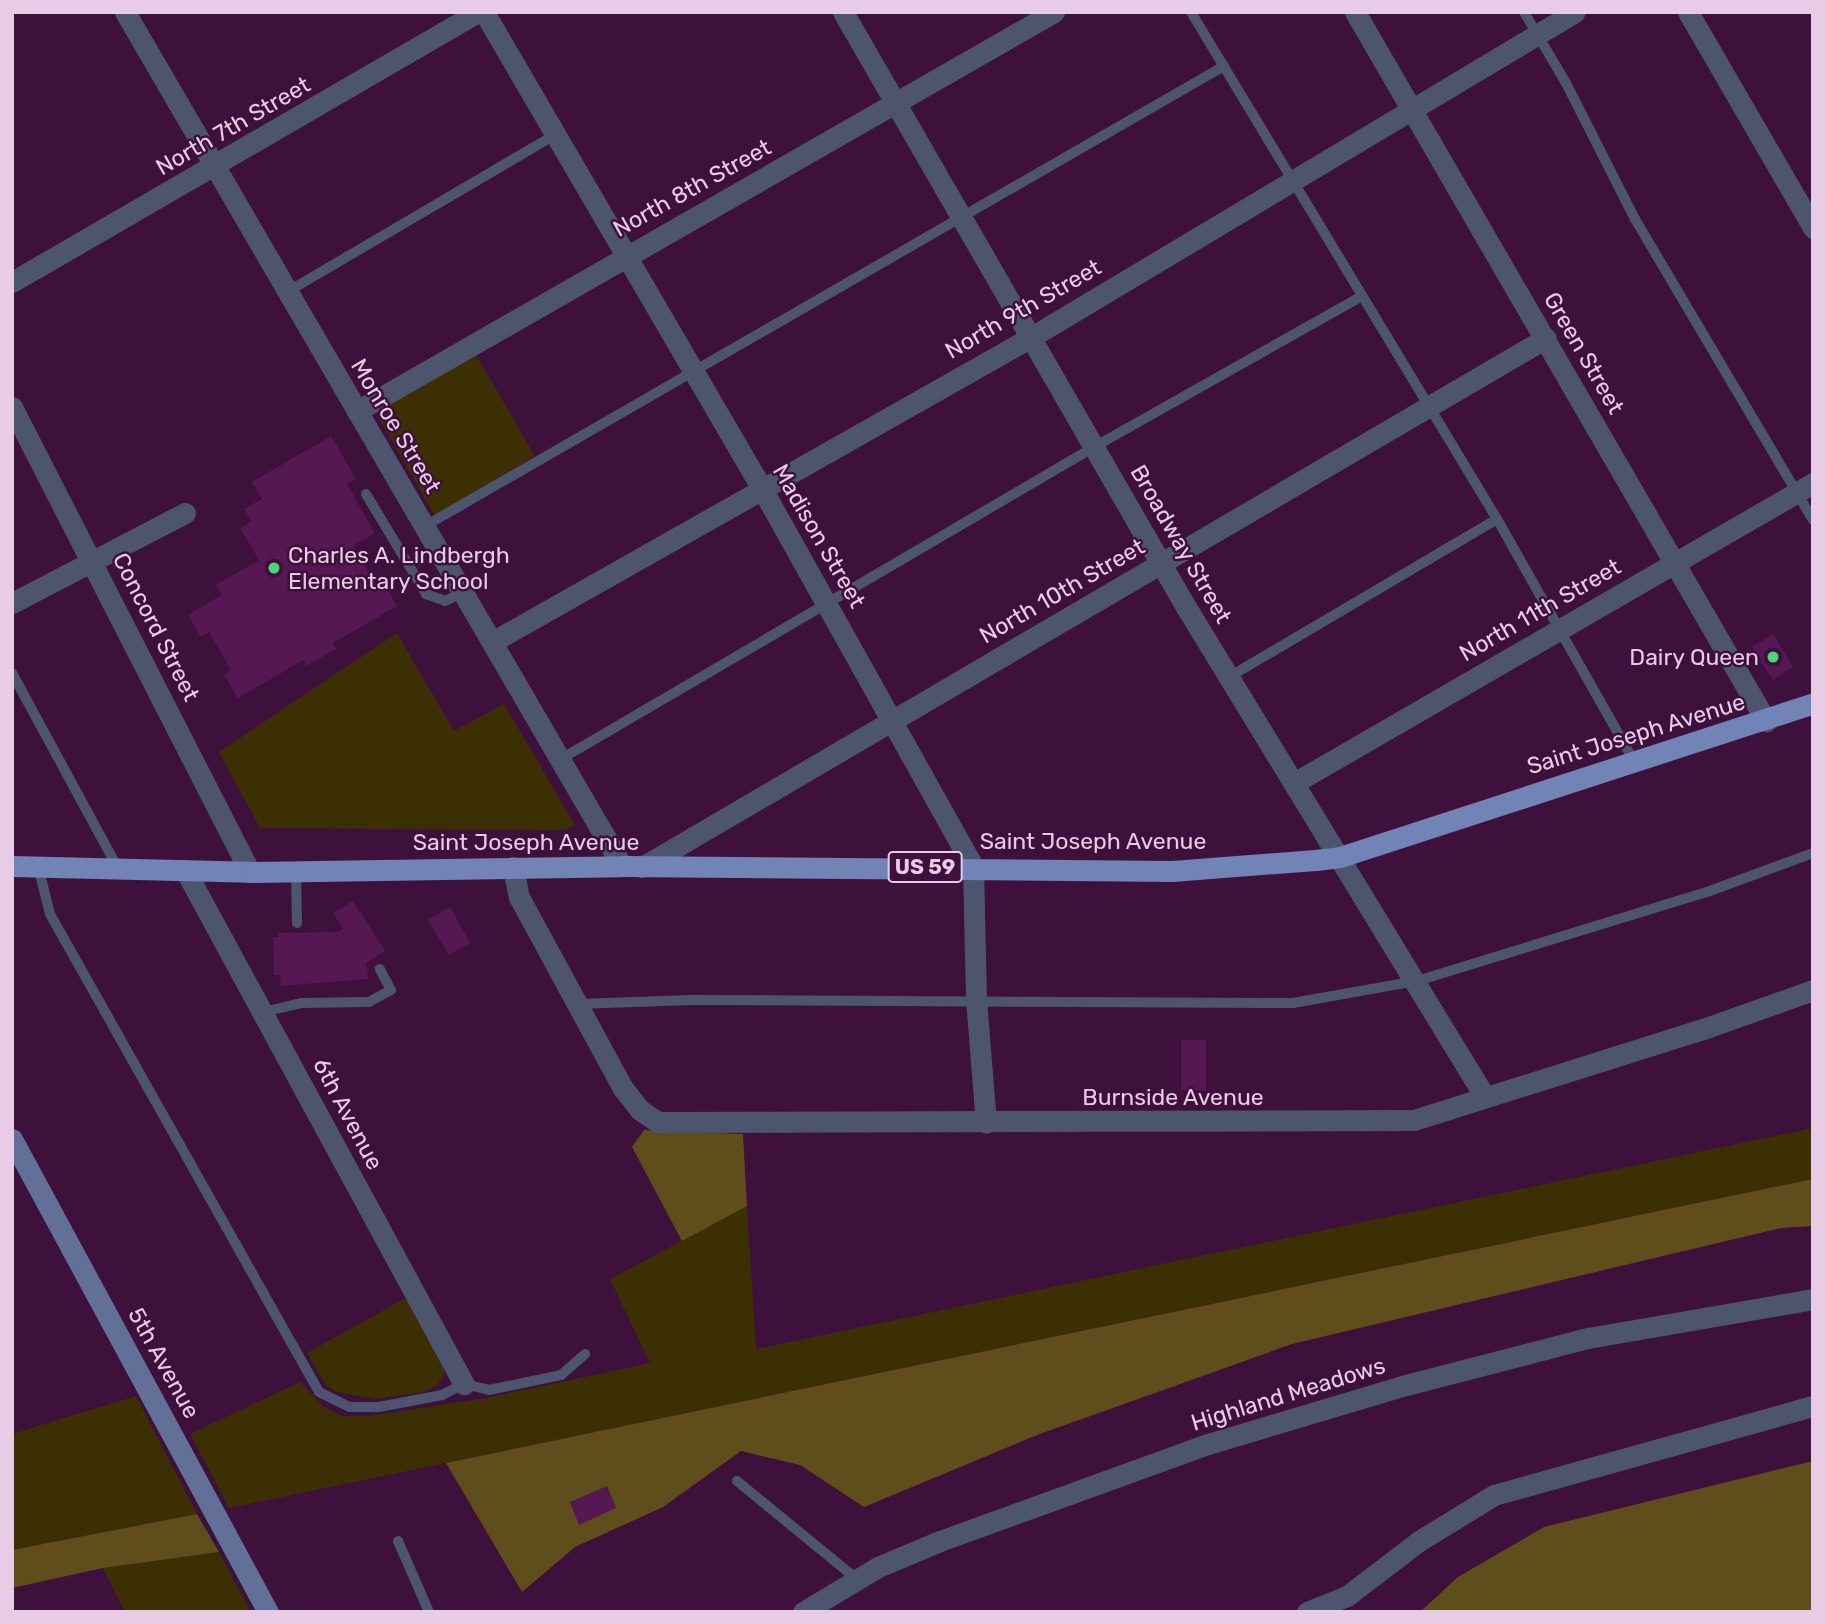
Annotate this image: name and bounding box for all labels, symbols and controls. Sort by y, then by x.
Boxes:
street label: North 7th Street [151,71,315,181]
street label: North 8th Street [608,133,776,243]
street label: North 9th Street [940,253,1106,365]
street label: Green Street [1538,287,1630,419]
street label: Monroe Street [345,354,447,498]
street label: Madison Street [767,459,871,613]
street label: Broadway Street [1124,460,1238,628]
street label: North 10th Street [974,533,1150,649]
place label: Charles A. Lindbergh Elementary School [288,541,510,595]
street label: Concord Street [107,548,205,706]
street label: North 11th Street [1455,553,1625,667]
marker: Charles A. Lindbergh Elementary School [266,560,282,576]
place label: Dairy Queen [1629,643,1759,671]
marker: Dairy Queen [1765,649,1781,665]
street label: Saint Joseph Avenue [1523,688,1749,780]
street label: Saint Joseph Avenue [979,827,1207,855]
street label: Saint Joseph Avenue [412,828,640,856]
road number: US 59 [886,850,964,884]
street label: 6th Avenue [307,1053,389,1175]
street label: Burnside Avenue [1082,1083,1264,1111]
street label: 5th Avenue [122,1303,206,1423]
street label: Highland Meadows [1188,1351,1388,1437]

